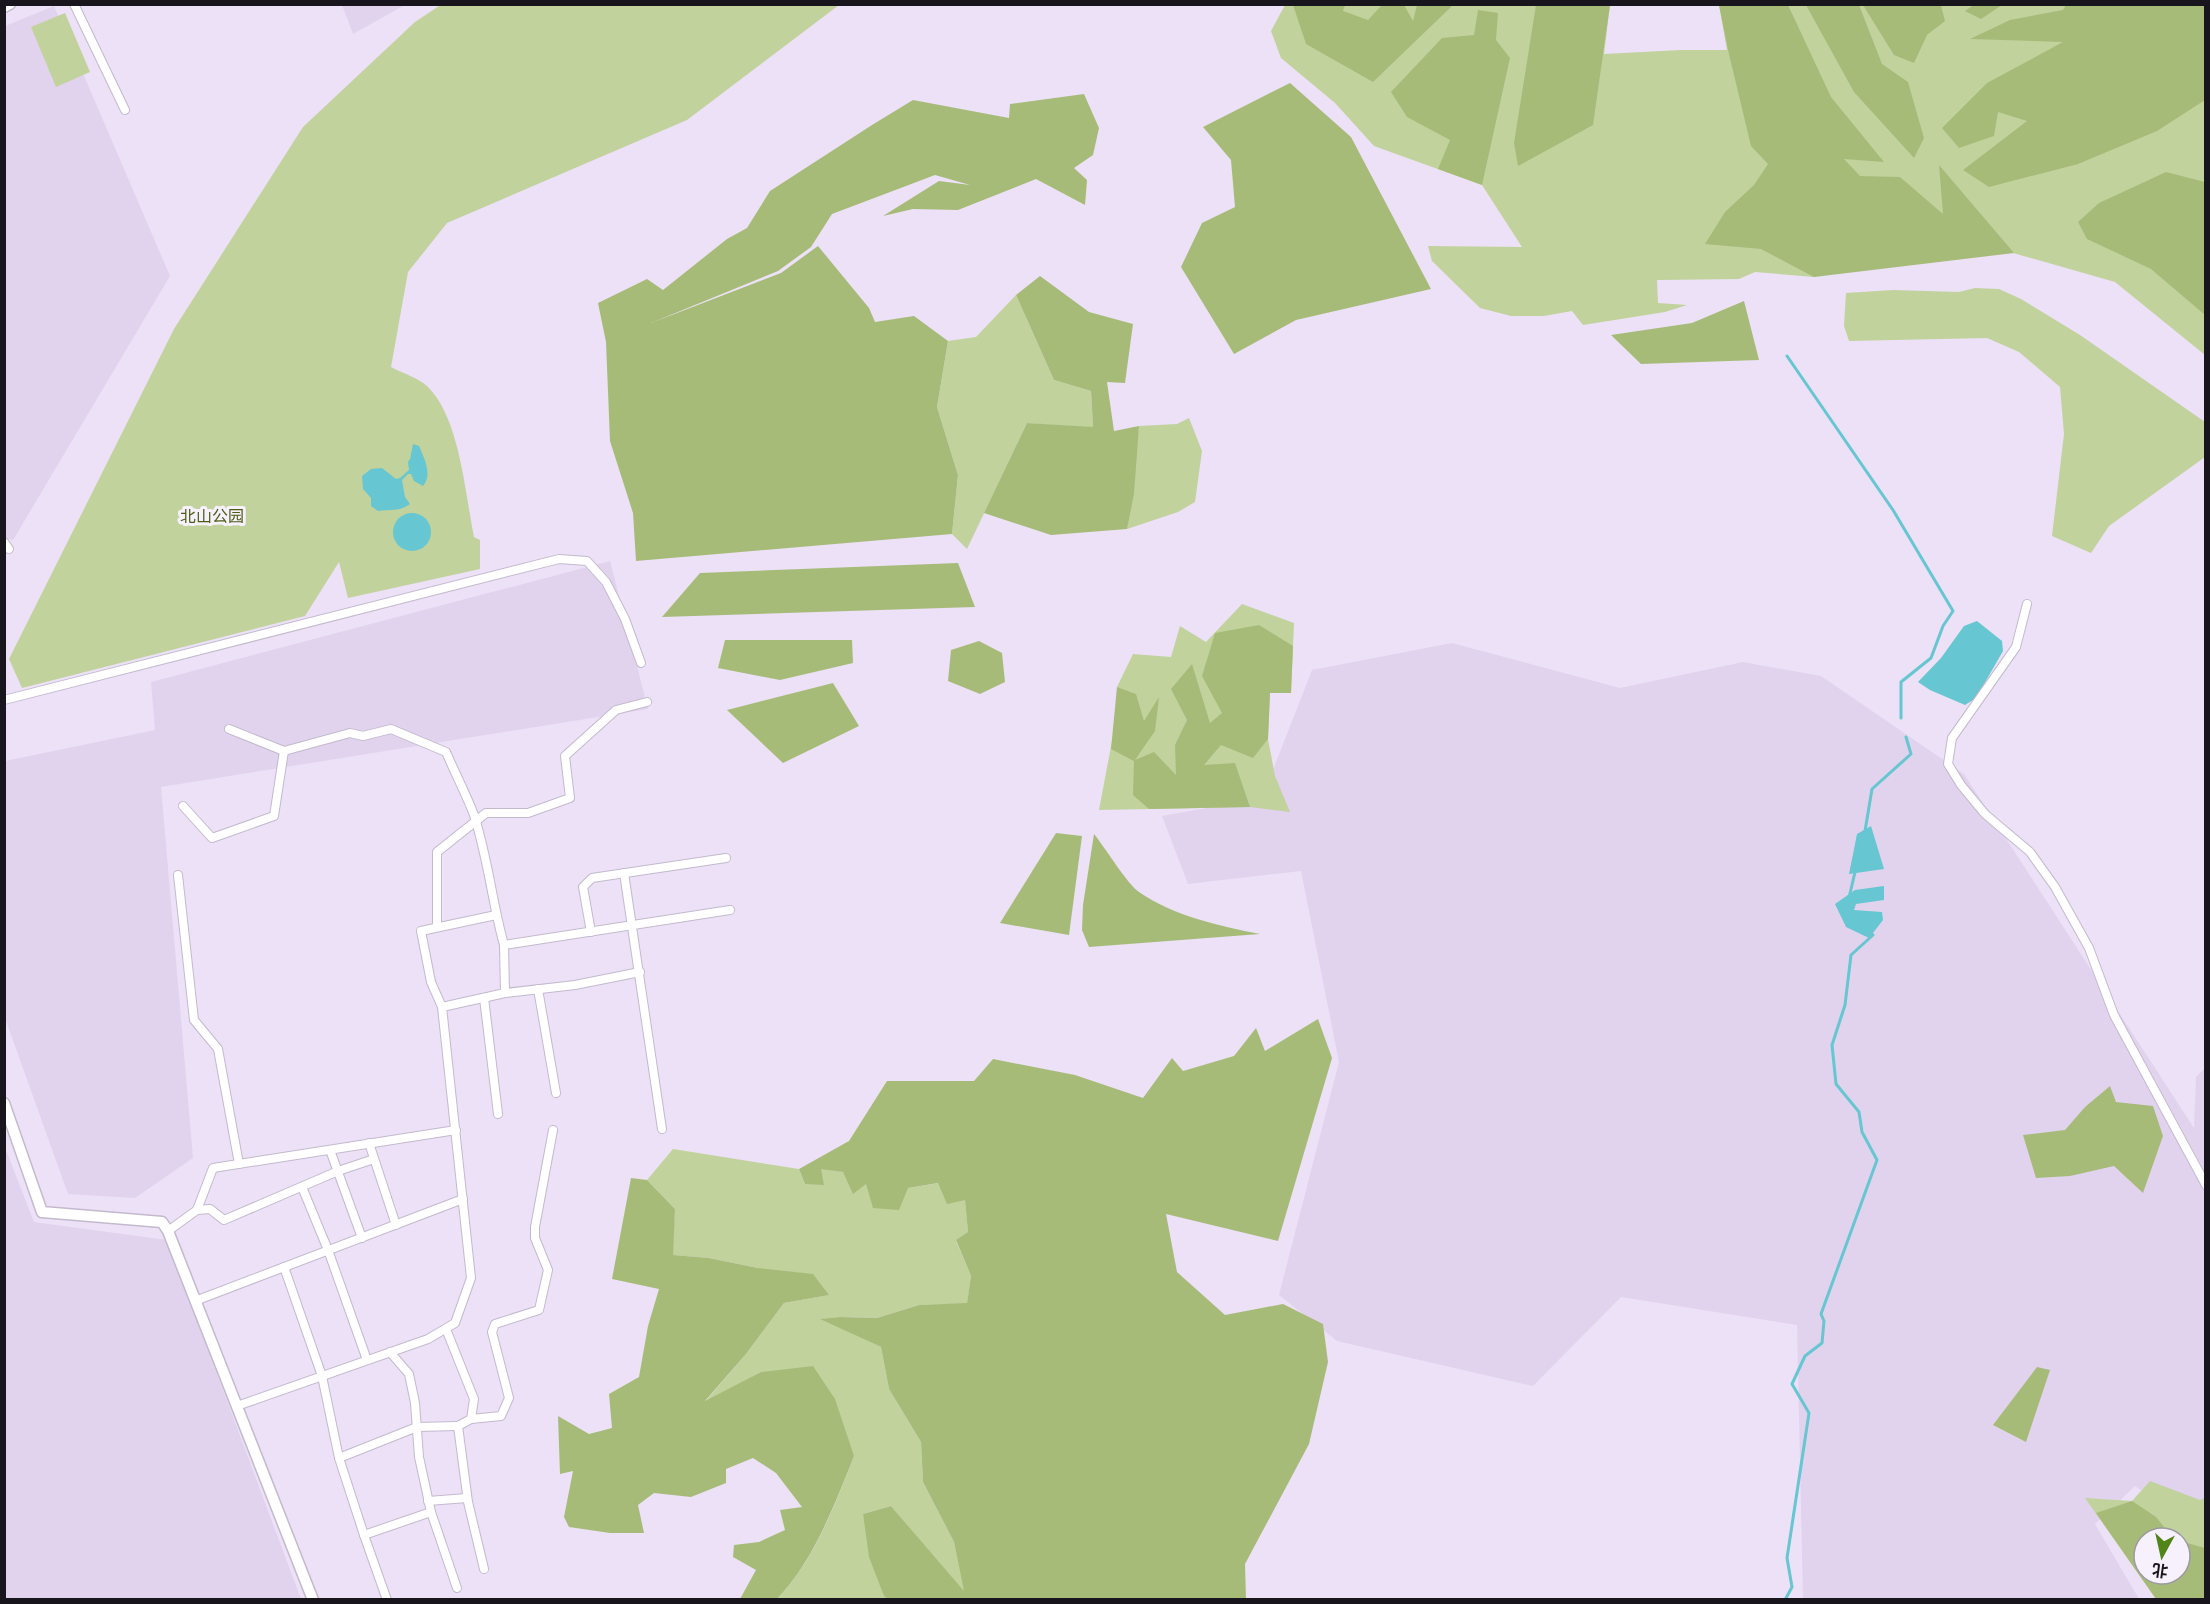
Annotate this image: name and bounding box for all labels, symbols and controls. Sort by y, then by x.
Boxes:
park label: 北山公园 [180,506,244,526]
north arrow [2132,1526,2192,1586]
text: 北 [2151,1560,2169,1582]

